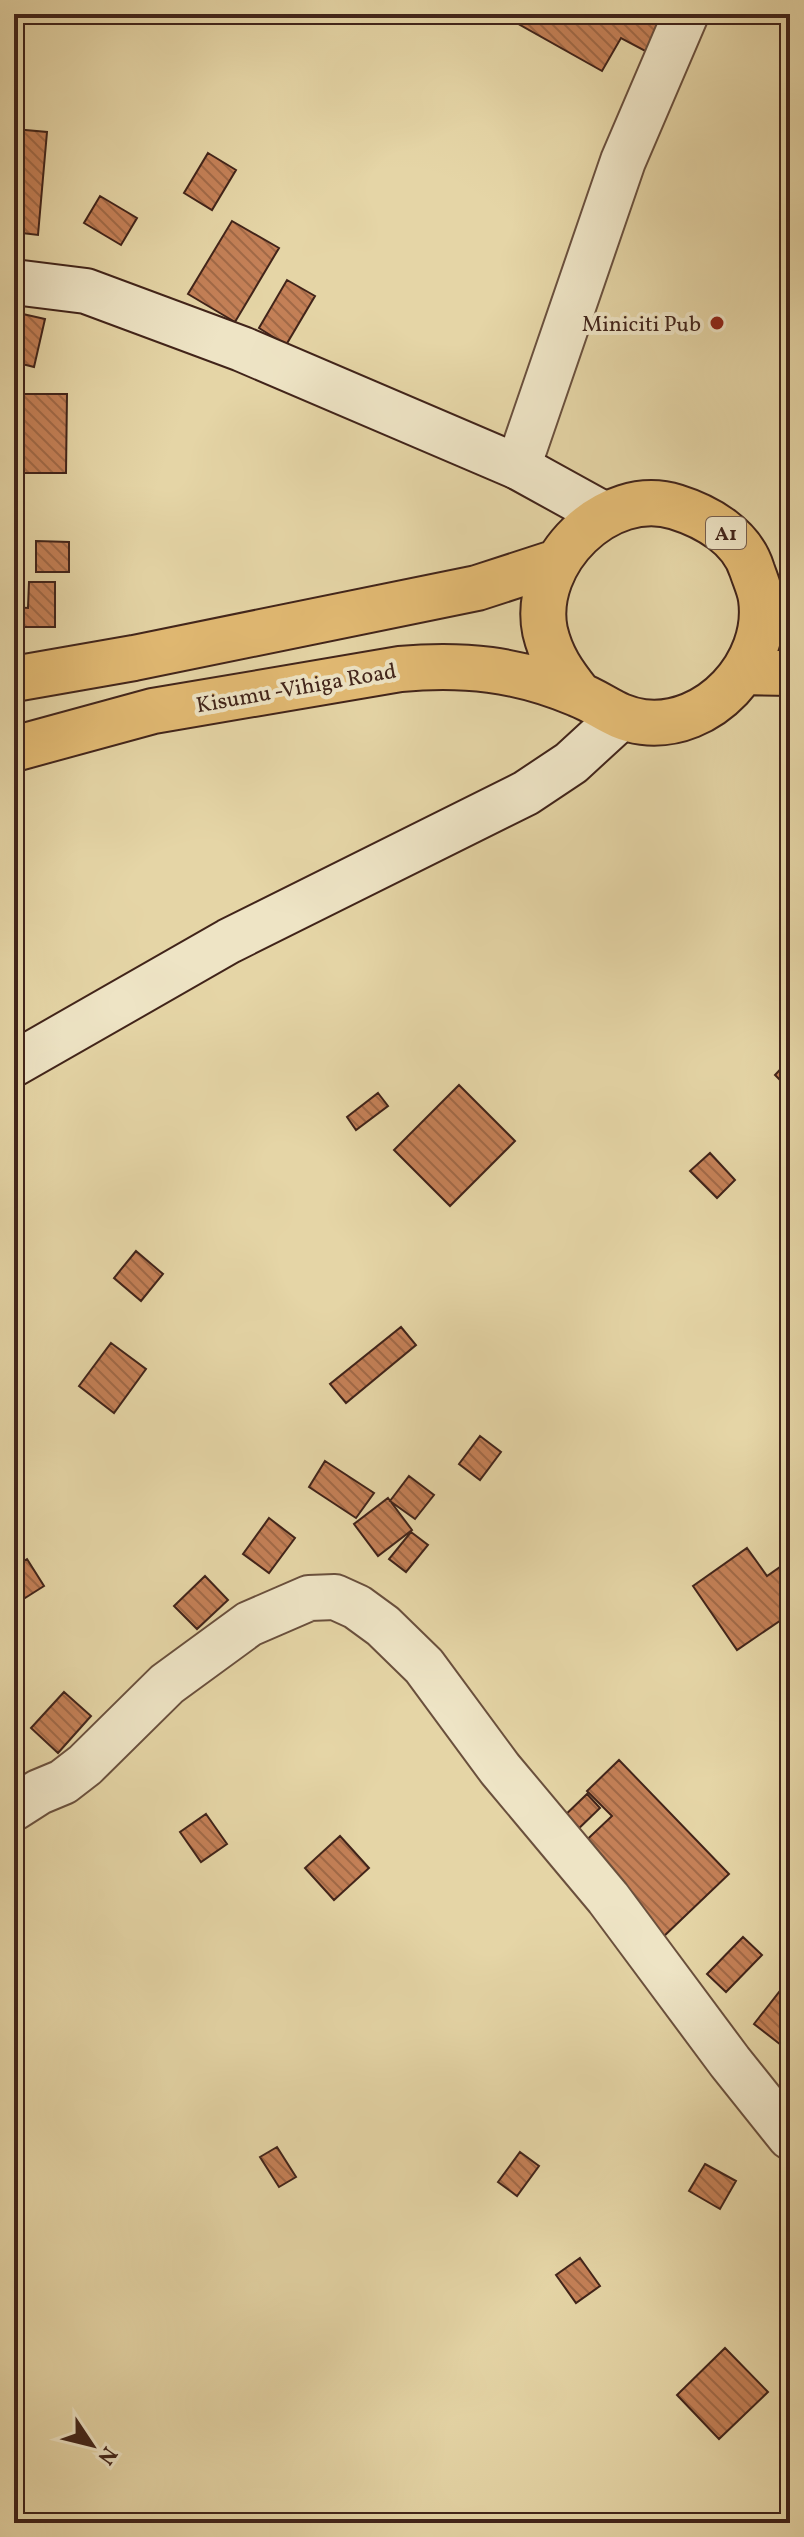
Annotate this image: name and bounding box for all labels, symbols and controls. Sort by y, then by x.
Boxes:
place label: Miniciti Pub [582,310,701,341]
marker: Miniciti Pub [708,314,726,332]
road number: A1 [706,517,746,549]
street label: Kisumu -Vihiga Road [194,657,399,722]
north arrow [52,2405,132,2485]
text: N [89,2440,124,2470]

